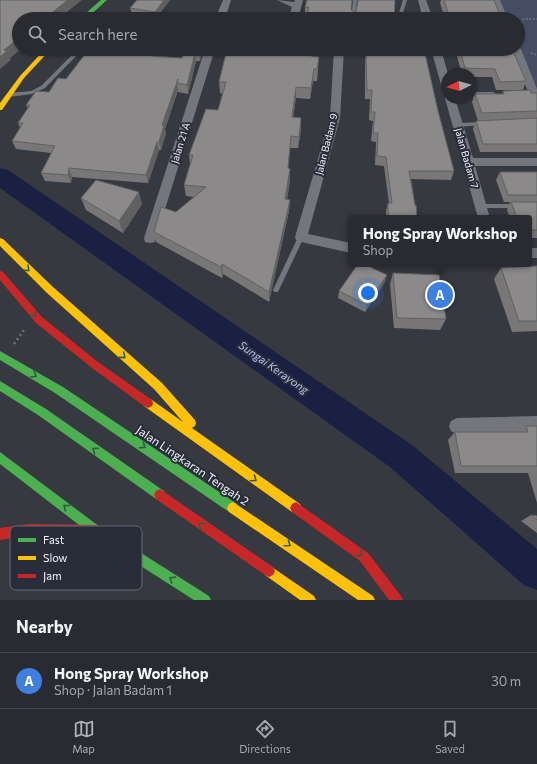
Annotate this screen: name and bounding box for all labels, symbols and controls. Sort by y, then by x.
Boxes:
search box [12,12,525,56]
icon: search [26,23,48,45]
text: Search here [58,25,137,43]
north arrow [441,68,477,104]
street label: Jalan Badam 9 [313,112,339,176]
street label: Jalan 21 A [168,121,192,165]
street label: Jalan Badam 7 [453,126,481,190]
popup [348,215,532,267]
text: Hong Spray Workshop [363,224,517,242]
text: Shop [363,242,393,258]
one-way arrow [22,264,30,271]
pin: A [427,280,453,310]
your location [358,283,378,303]
one-way arrow [30,310,37,317]
water label: Sungai Kerayong [237,338,312,397]
one-way arrow [119,352,126,359]
one-way arrow [30,370,37,378]
street label: Jalan Lingkaran Tengah 2 [133,422,252,509]
one-way arrow [138,441,145,448]
one-way arrow [92,447,99,455]
one-way arrow [249,474,256,481]
one-way arrow [63,505,70,512]
one-way arrow [198,522,205,530]
legend [10,526,142,590]
text: Fast [43,533,65,546]
one-way arrow [284,539,291,547]
one-way arrow [355,549,362,556]
text: Slow [43,551,68,564]
text: Jam [43,569,62,583]
one-way arrow [169,576,176,584]
text: Nearby [16,616,73,637]
text: Hong Spray Workshop [54,664,209,682]
text: A [24,673,34,689]
text: 30 m [491,673,521,689]
text: Shop · Jalan Badam 1 [54,682,172,698]
tab: Map [72,718,95,755]
tab: Directions [239,718,291,755]
tab: Saved [435,718,465,755]

